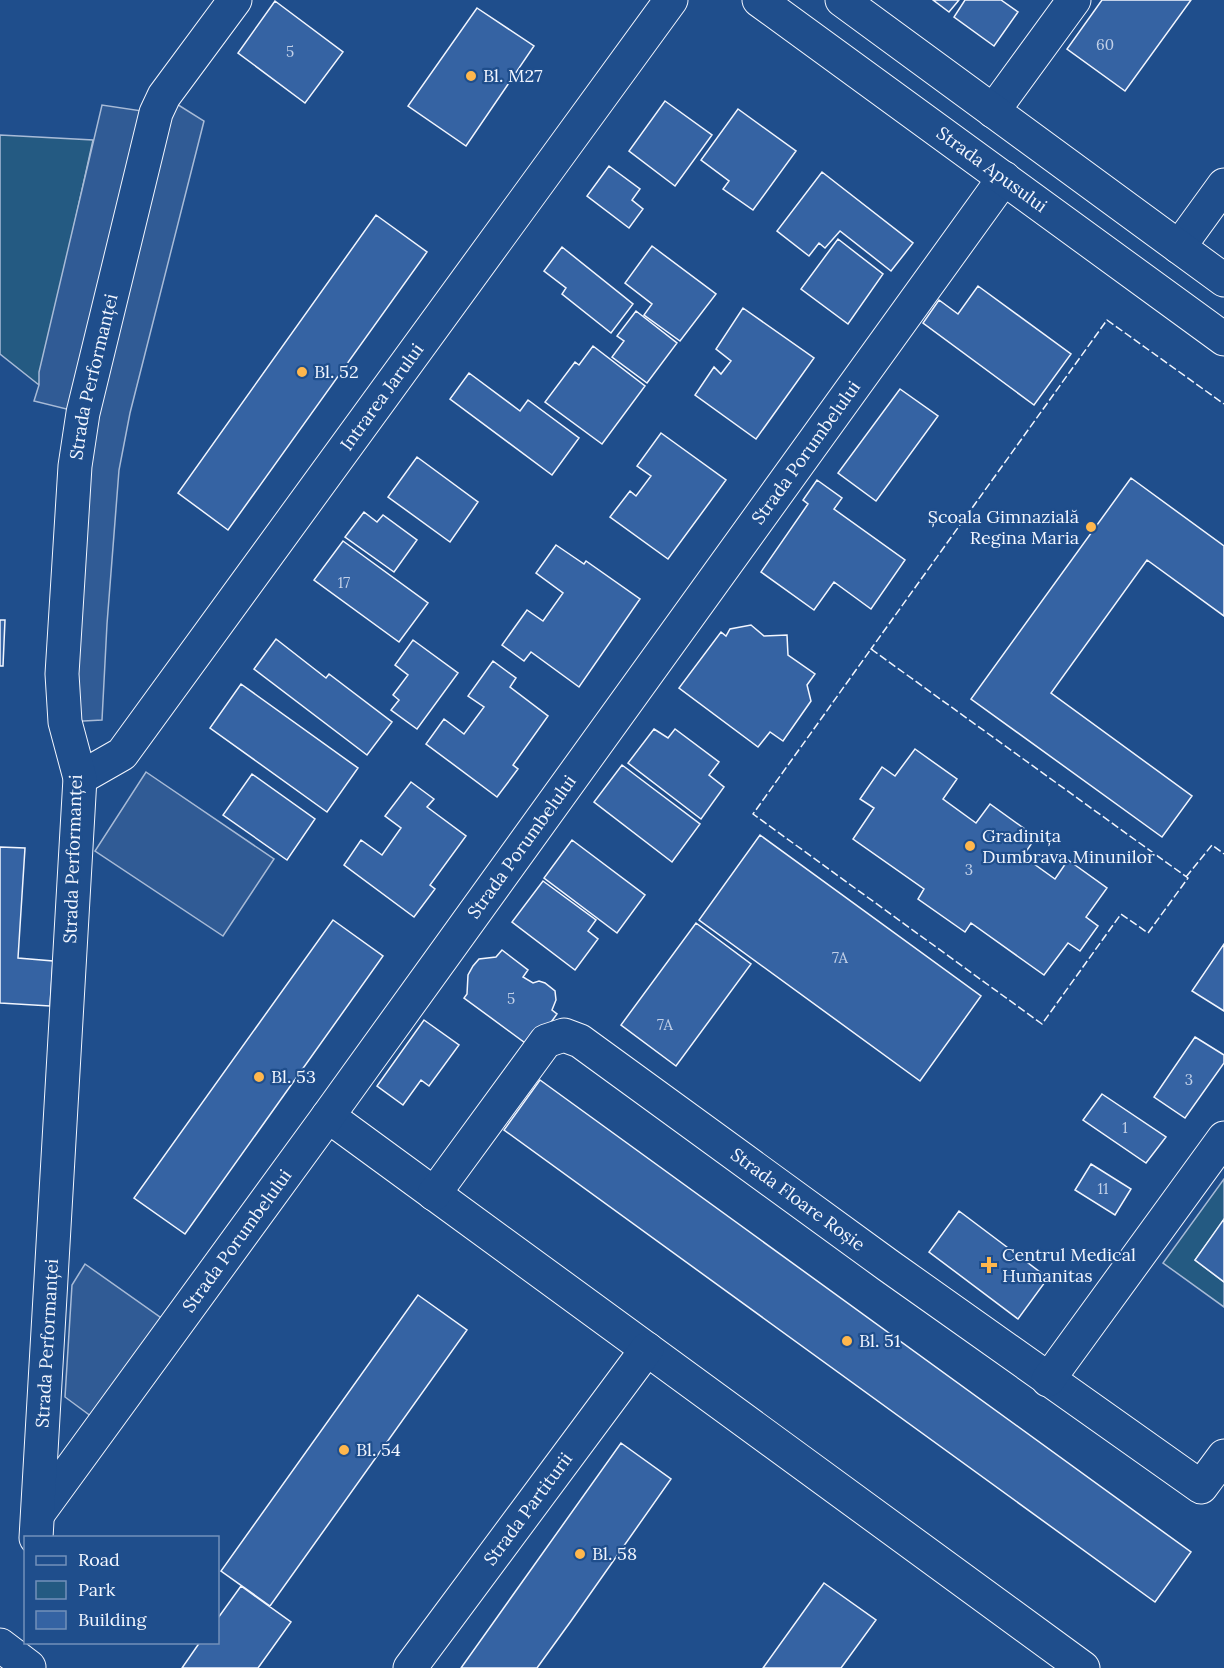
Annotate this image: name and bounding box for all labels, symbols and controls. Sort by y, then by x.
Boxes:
house number: 60 [1096,35,1114,54]
house number: 5 [286,42,294,61]
place label: Bl. M27 [483,64,543,87]
marker: Bl. M27 [464,69,478,83]
street label: Strada Apusului [932,121,1052,217]
street label: Strada Performanței [64,291,123,461]
street label: Intrarea Jarului [335,339,428,455]
place label: Bl. 52 [314,360,359,383]
marker: Bl. 52 [295,365,309,379]
street label: Strada Porumbelului [746,376,865,529]
place label: Școala Gimnazială Regina Maria [928,505,1079,549]
marker: Școala Gimnazială Regina Maria [1084,520,1098,534]
house number: 17 [338,573,350,592]
street label: Strada Porumbelului [462,770,581,923]
street label: Strada Performanței [58,774,87,944]
place label: Gradinița Dumbrava Minunilor [982,824,1155,868]
marker: Gradinița Dumbrava Minunilor [963,839,977,853]
house number: 3 [965,860,973,879]
house number: 7A [832,948,849,967]
house number: 5 [507,989,515,1008]
house number: 7A [657,1015,674,1034]
place label: Bl. 53 [271,1065,316,1088]
marker: Bl. 53 [252,1070,266,1084]
house number: 3 [1185,1070,1193,1089]
house number: 1 [1122,1118,1128,1137]
street label: Strada Floare Roșie [726,1143,870,1256]
street label: Strada Porumbelului [177,1164,296,1317]
house number: 11 [1098,1179,1108,1198]
place label: Centrul Medical Humanitas [1002,1243,1136,1287]
marker: Centrul Medical Humanitas [980,1256,998,1274]
street label: Strada Performanței [30,1258,63,1429]
place label: Bl. 51 [859,1329,900,1352]
marker: Bl. 51 [840,1334,854,1348]
place label: Bl. 54 [356,1438,401,1461]
marker: Bl. 54 [337,1443,351,1457]
street label: Strada Partiturii [478,1448,577,1570]
legend [24,1536,219,1644]
place label: Bl. 58 [592,1542,637,1565]
marker: Bl. 58 [573,1547,587,1561]
text: Road [78,1548,120,1571]
text: Park [78,1578,116,1601]
text: Building [78,1608,148,1631]

